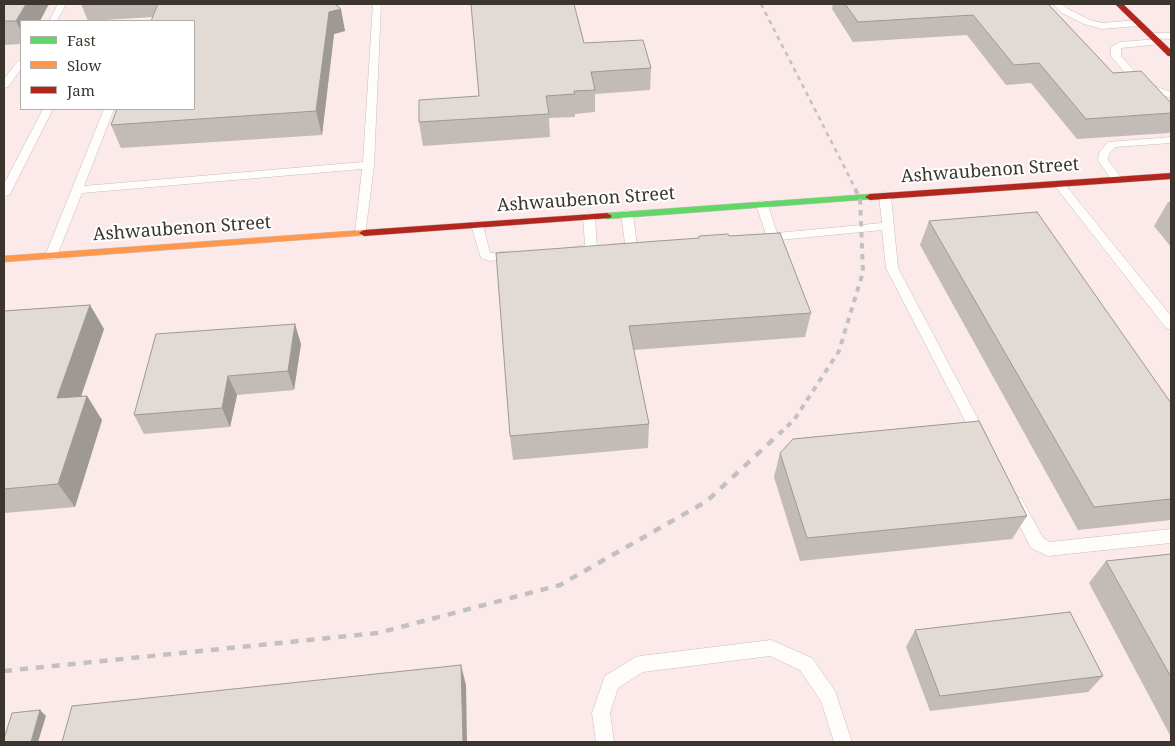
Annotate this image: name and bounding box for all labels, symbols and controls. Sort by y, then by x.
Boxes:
legend [20,20,195,110]
text: Fast [67,30,96,50]
text: Slow [67,55,101,75]
text: Jam [67,80,95,100]
street label: Ashwaubenon Street [900,154,1080,188]
street label: Ashwaubenon Street [496,183,676,217]
street label: Ashwaubenon Street [92,212,272,246]

